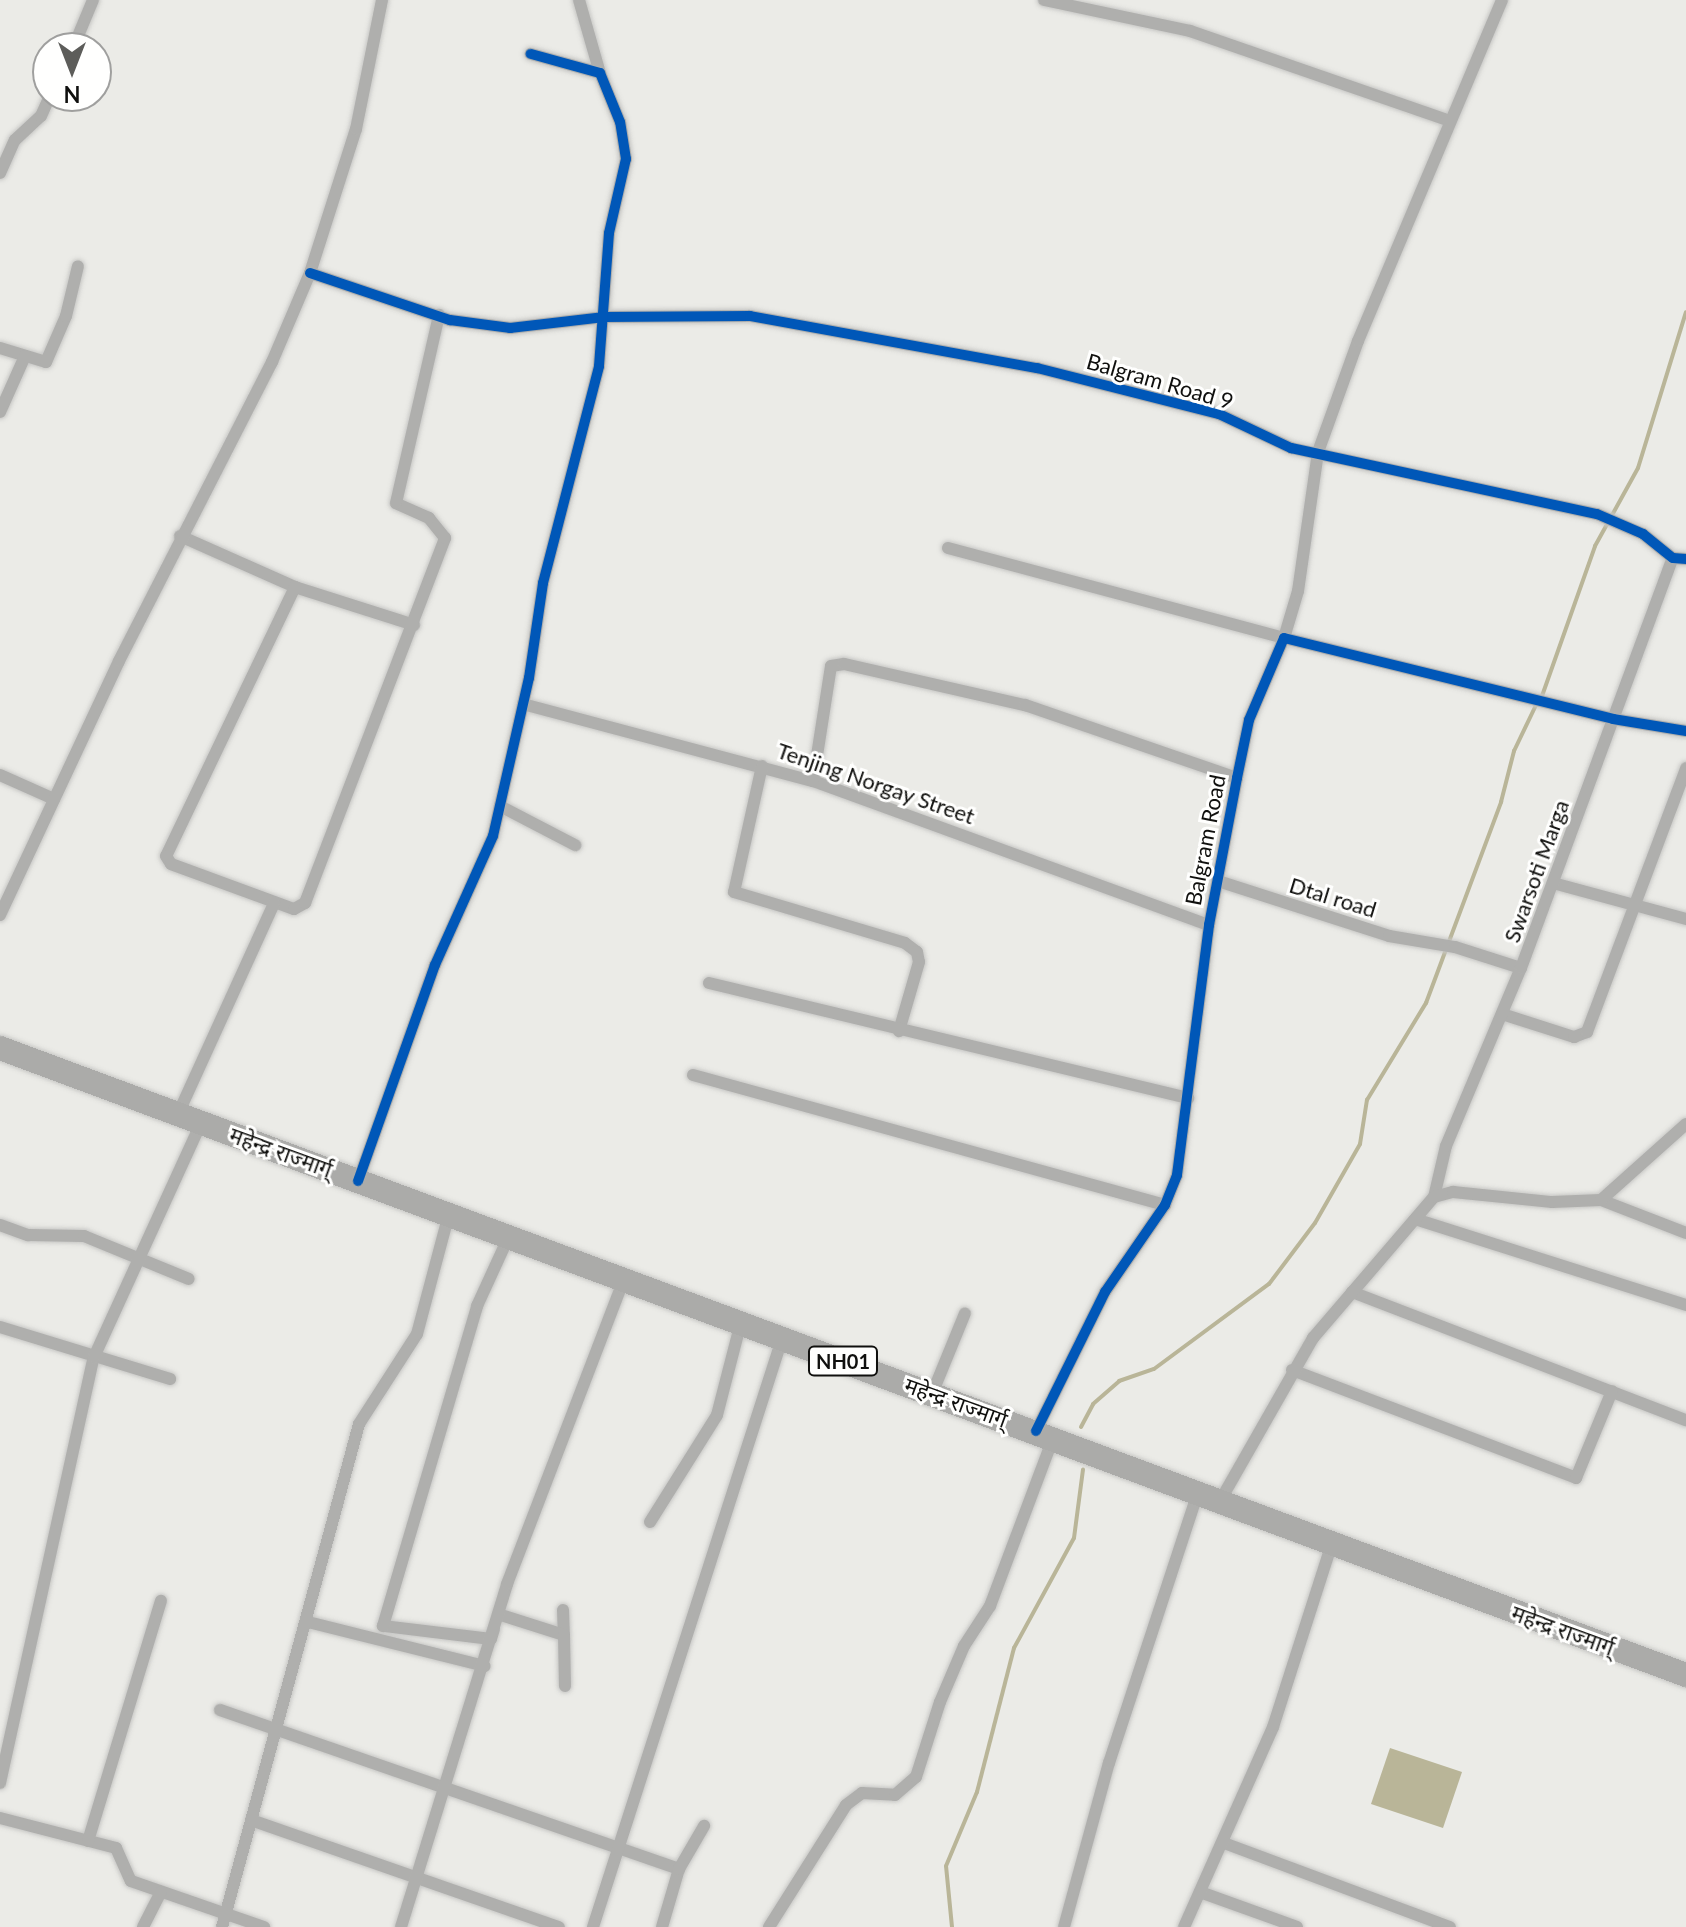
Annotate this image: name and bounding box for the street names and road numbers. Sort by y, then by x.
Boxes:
street label: Balgram Road 9 [1084,347,1236,415]
street label: Tenjing Norgay Street [773,737,979,829]
street label: Balgram Road [1179,772,1231,908]
street label: Swarsoti Marga [1498,796,1574,946]
street label: Dtal road [1286,871,1380,923]
street label: महेन्द्र राज्मार्ग् [226,1121,336,1183]
road number: NH01 [807,1345,879,1377]
street label: महेन्द्र राज्मार्ग् [901,1371,1011,1433]
street label: महेन्द्र राज्मार्ग् [1508,1599,1618,1661]

